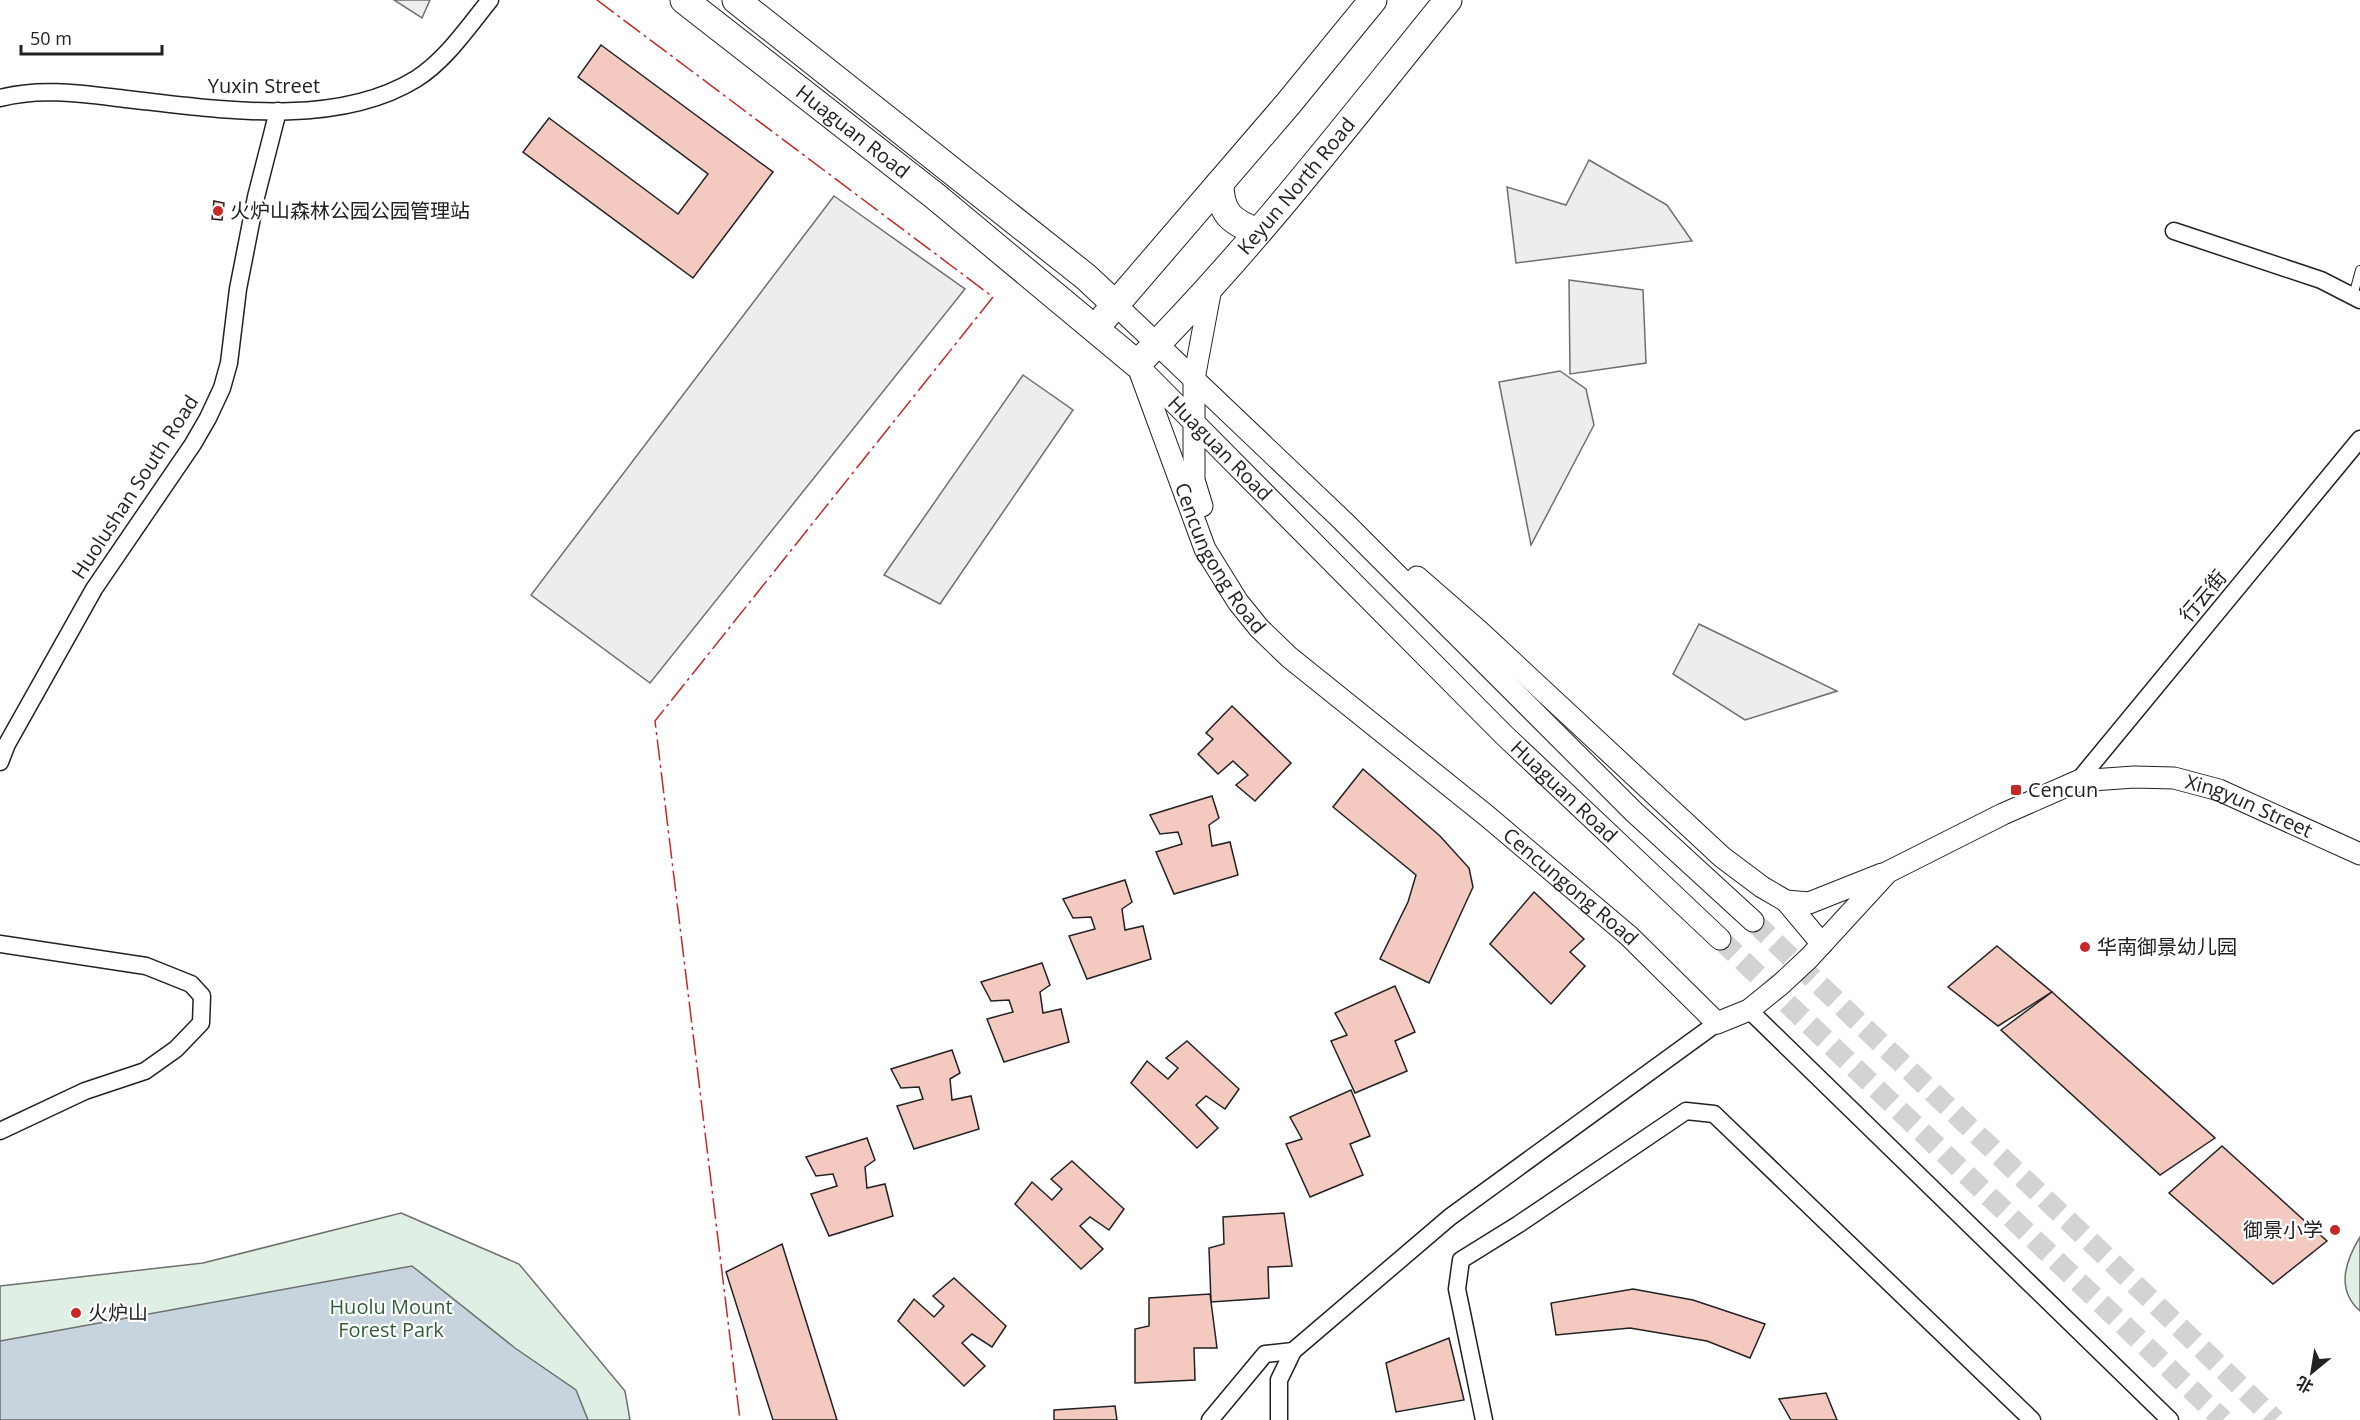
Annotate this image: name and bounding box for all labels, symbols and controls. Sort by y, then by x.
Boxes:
scale bar [21,18,162,56]
text: 50 m [30,26,72,50]
street label: Yuxin Street [208,72,320,99]
street label: Huaguan Road [790,78,916,184]
street label: Keyun North Road [1231,112,1361,260]
place label: 火炉山森林公园公园管理站 [230,197,470,224]
marker: 火炉山森林公园公园管理站 [211,204,225,218]
street label: Huolushan South Road [65,390,204,584]
street label: Huaguan Road [1162,390,1278,507]
street label: Cencungong Road [1169,479,1272,639]
street label: 行云街 [2173,564,2232,627]
street label: Huaguan Road [1505,734,1624,848]
street label: Xingyun Street [2183,768,2317,844]
place label: Cencun [2028,776,2098,803]
marker: Cencun [2009,783,2023,797]
street label: Cencungong Road [1498,821,1645,951]
place label: 华南御景幼儿园 [2097,933,2237,960]
marker: 华南御景幼儿园 [2078,940,2092,954]
place label: 御景小学 [2243,1216,2323,1243]
marker: 御景小学 [2328,1223,2342,1237]
park label: Huolu Mount Forest Park [329,1293,453,1343]
place label: 火炉山 [88,1299,148,1326]
marker: 火炉山 [69,1306,83,1320]
north arrow [2282,1342,2342,1402]
text: 北 [2292,1371,2317,1399]

